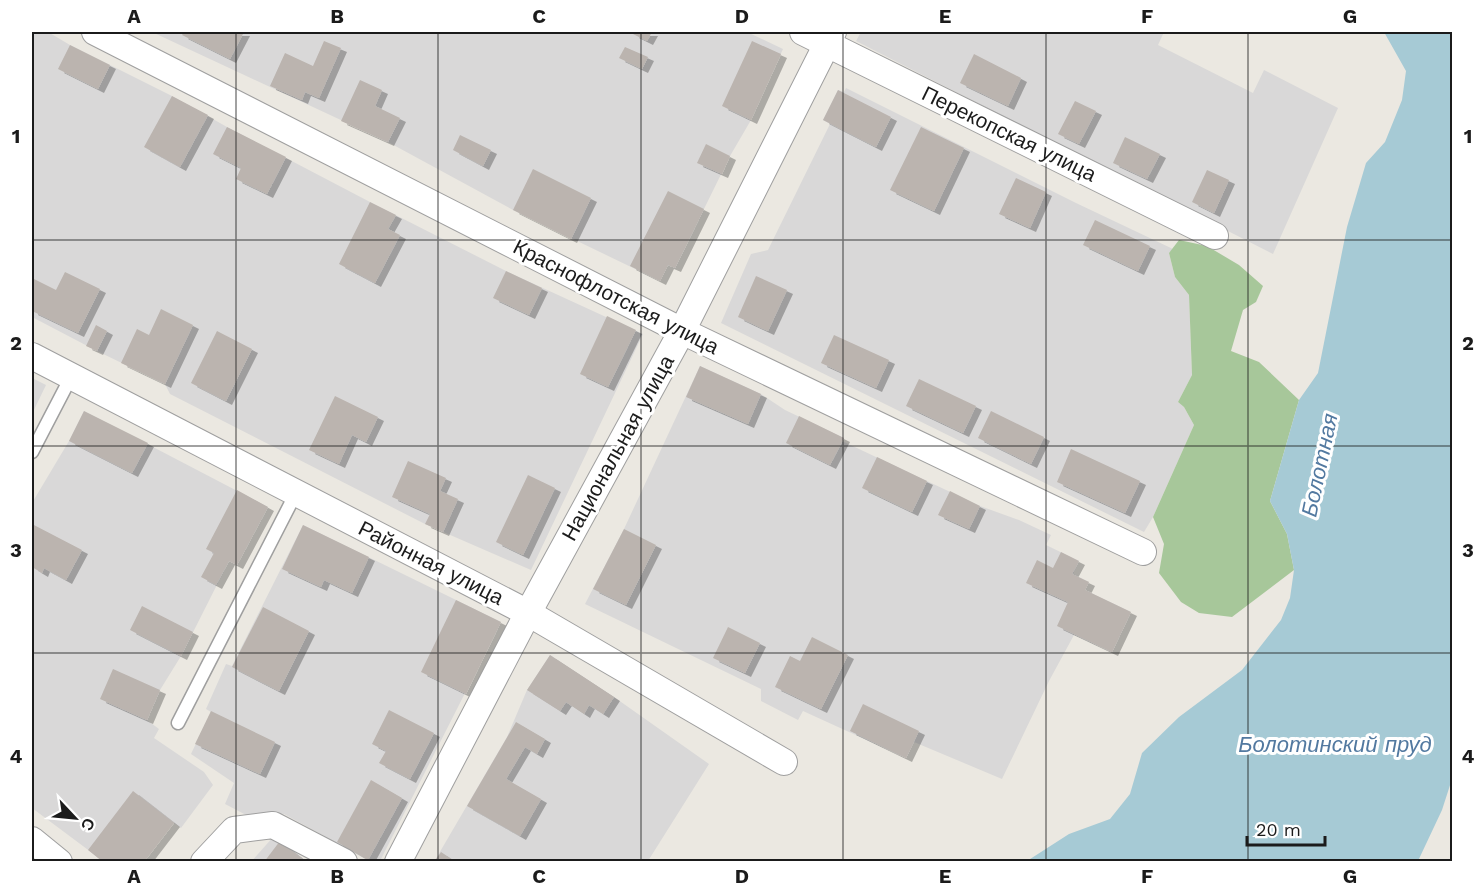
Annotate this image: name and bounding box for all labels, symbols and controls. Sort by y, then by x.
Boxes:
text: A [127,4,141,28]
text: B [330,4,344,28]
text: C [532,4,546,28]
text: D [735,4,749,28]
text: E [939,4,951,28]
text: F [1141,4,1153,28]
text: G [1343,4,1357,28]
street label: Перекопская улица [918,81,1101,187]
text: 1 [12,124,20,148]
text: 1 [1464,124,1472,148]
street label: Краснофлотская улица [509,234,723,359]
text: 2 [10,331,22,355]
text: 2 [1462,331,1474,355]
street label: Национальная улица [556,350,679,545]
water label: Болотная [1296,411,1343,519]
street label: Районная улица [354,515,508,610]
text: 3 [10,538,22,562]
text: 3 [1462,538,1474,562]
water label: Болотинский пруд [1238,732,1432,757]
text: 4 [10,744,23,768]
text: 4 [1462,744,1475,768]
north arrow [45,788,105,848]
scale bar [1247,809,1325,847]
text: С [77,815,99,834]
text: 20 m [1256,819,1301,840]
text: A [127,864,141,888]
text: B [330,864,344,888]
text: C [532,864,546,888]
text: D [735,864,749,888]
text: E [939,864,951,888]
text: F [1141,864,1153,888]
text: G [1343,864,1357,888]

